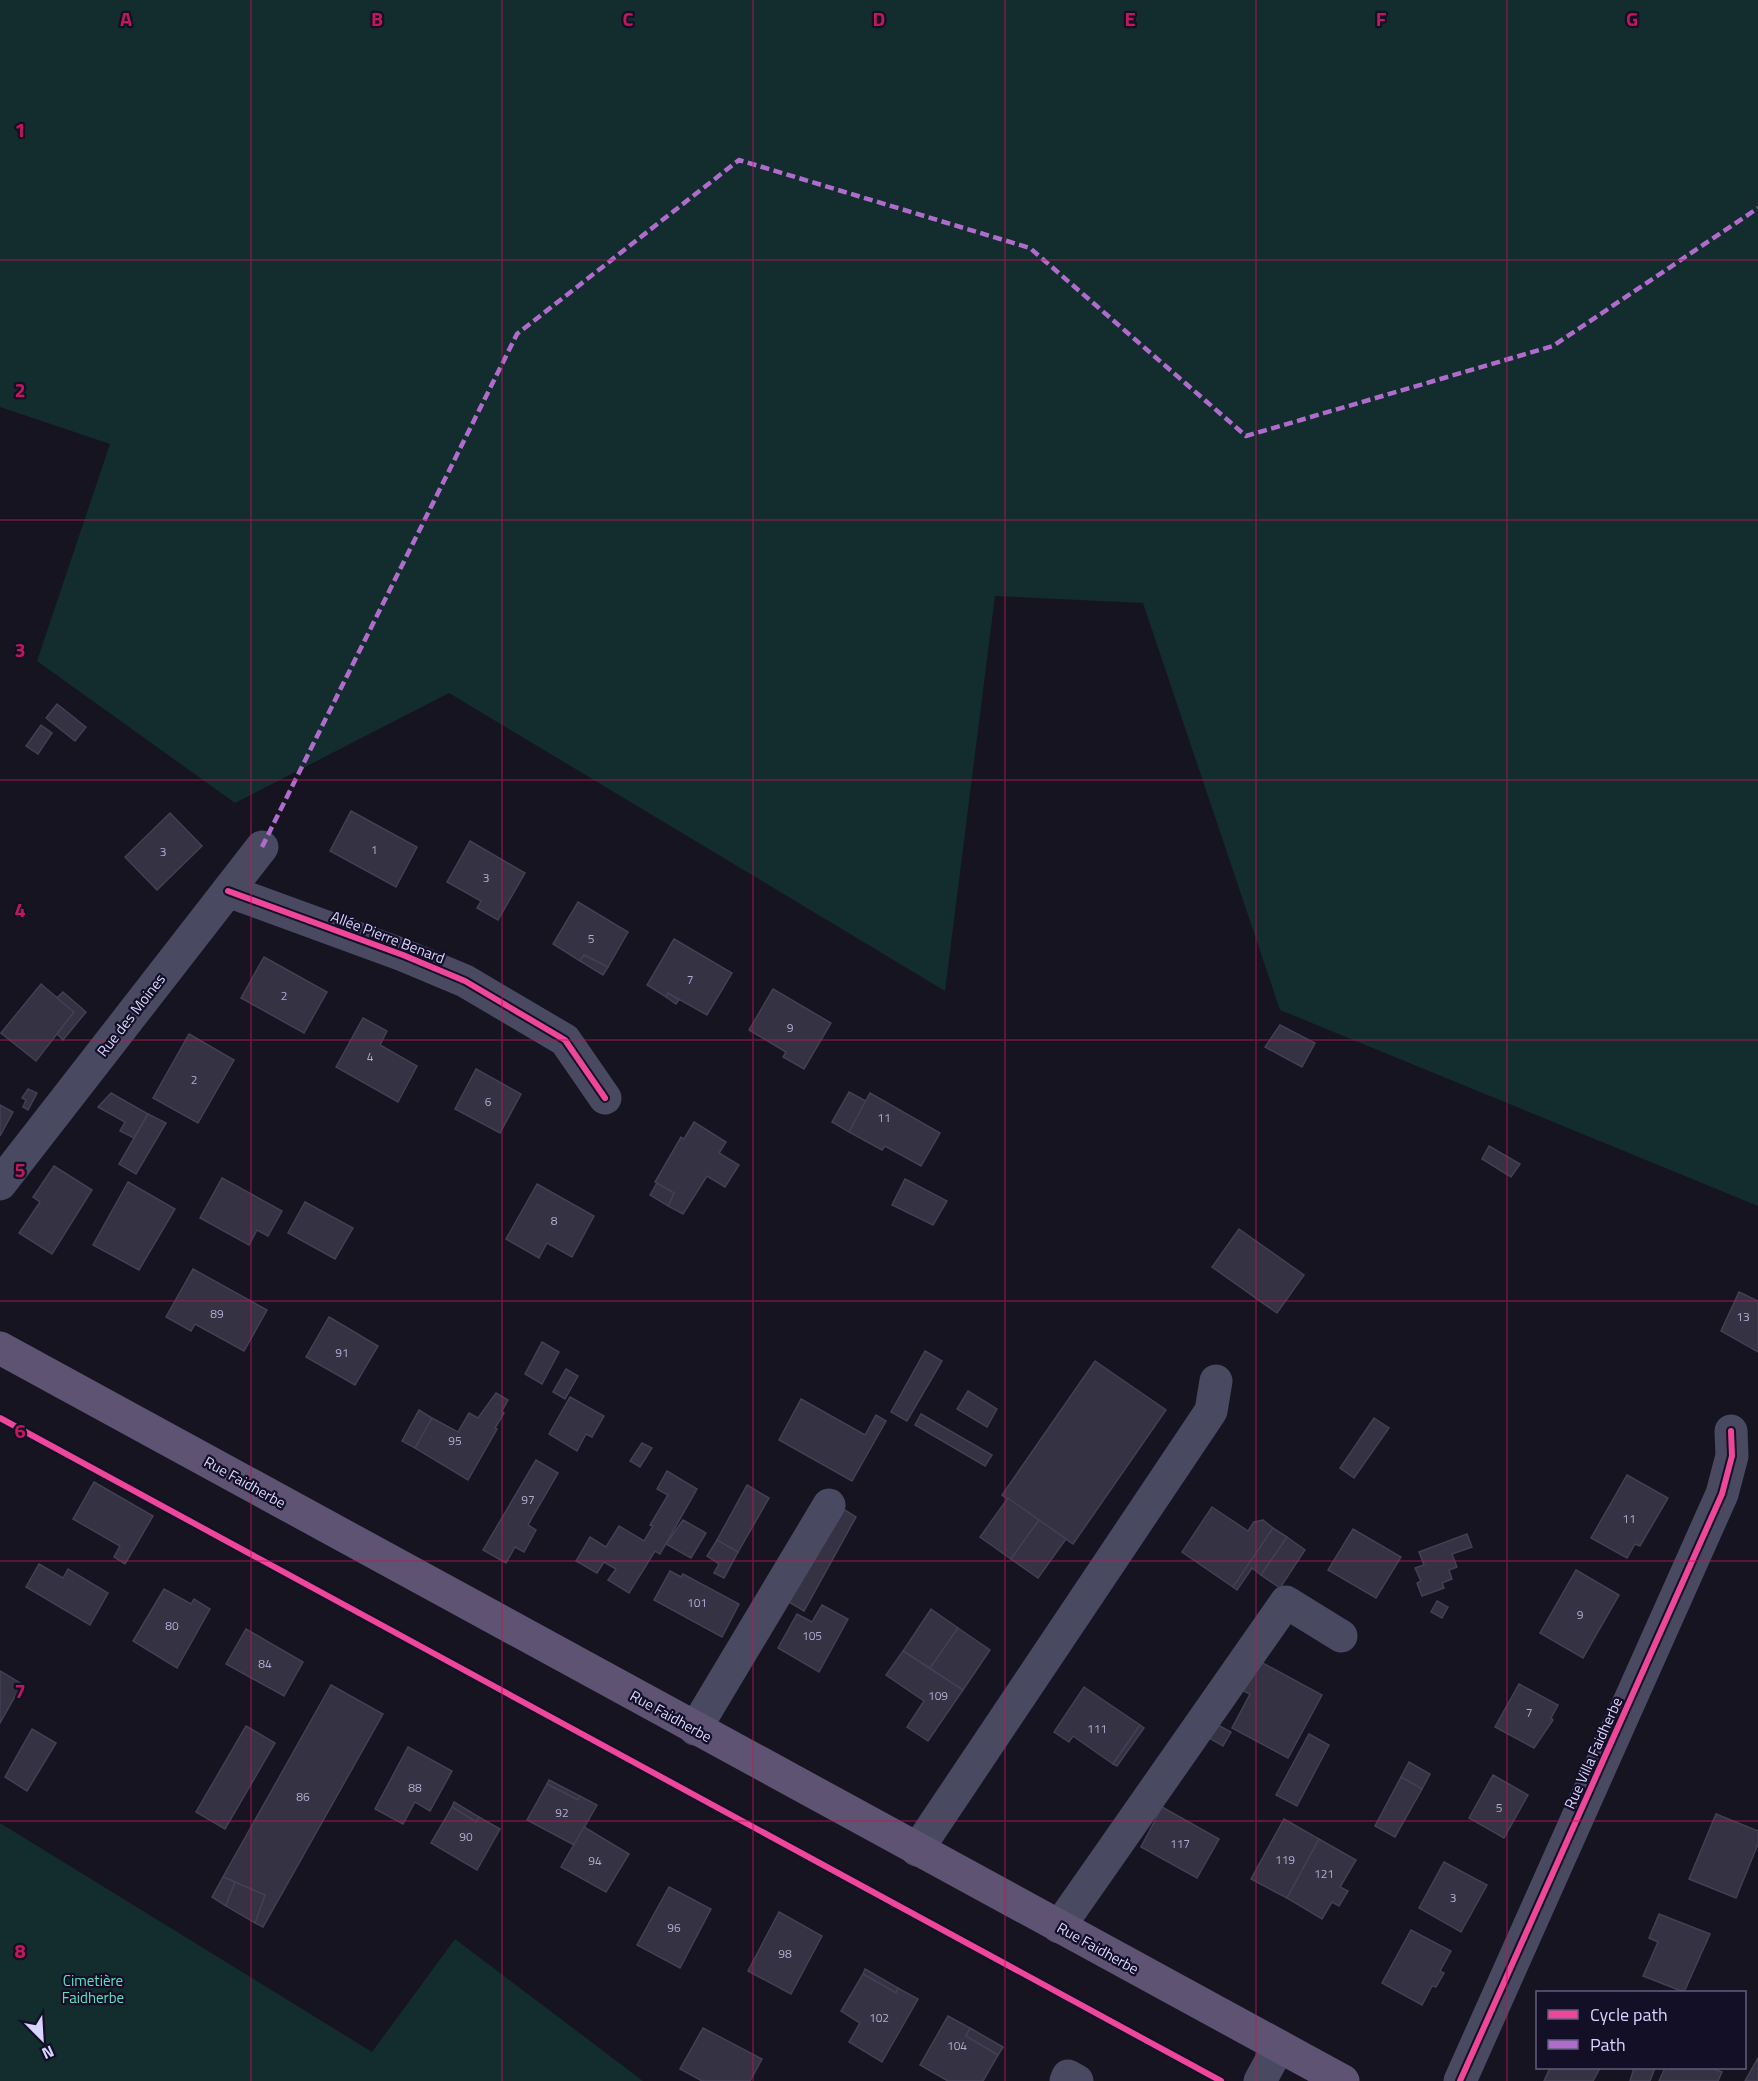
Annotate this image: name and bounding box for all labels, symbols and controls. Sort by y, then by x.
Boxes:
text: A [120,3,132,34]
text: B [371,3,383,34]
text: C [623,3,634,34]
text: D [873,3,885,34]
text: E [1124,3,1136,34]
text: F [1376,3,1387,34]
text: G [1626,3,1638,34]
text: 1 [14,114,26,145]
text: 2 [14,374,26,405]
text: 3 [14,634,26,665]
house number: 1 [371,840,377,859]
house number: 3 [160,842,166,861]
house number: 3 [483,868,489,887]
text: 4 [14,894,26,925]
street label: Allée Pierre Benard [328,905,448,969]
house number: 5 [588,929,595,948]
street label: Rue des Moines [91,968,171,1062]
house number: 7 [687,970,693,989]
house number: 2 [281,986,287,1005]
house number: 9 [787,1018,794,1037]
house number: 4 [367,1047,374,1066]
house number: 2 [191,1070,197,1089]
house number: 6 [485,1092,492,1111]
house number: 11 [877,1108,891,1127]
text: 5 [14,1154,26,1185]
house number: 8 [551,1211,558,1230]
house number: 89 [210,1304,224,1323]
house number: 13 [1736,1307,1750,1326]
house number: 91 [335,1343,349,1362]
text: 6 [14,1415,26,1446]
house number: 95 [448,1431,462,1450]
street label: Rue Faidherbe [200,1450,290,1514]
house number: 97 [521,1490,535,1509]
house number: 11 [1622,1509,1636,1528]
house number: 101 [687,1593,707,1612]
house number: 9 [1577,1605,1584,1624]
house number: 80 [165,1616,179,1635]
house number: 105 [802,1626,822,1645]
house number: 84 [258,1654,272,1673]
text: 7 [14,1675,26,1706]
street label: Rue Faidherbe [626,1684,716,1748]
house number: 109 [928,1686,948,1705]
street label: Rue Villa Faidherbe [1558,1693,1628,1813]
house number: 7 [1526,1703,1532,1722]
house number: 111 [1087,1719,1107,1738]
house number: 88 [408,1778,422,1797]
house number: 86 [296,1787,310,1806]
house number: 5 [1496,1798,1503,1817]
house number: 92 [555,1803,569,1822]
house number: 90 [459,1827,473,1846]
house number: 117 [1170,1834,1190,1853]
house number: 119 [1275,1850,1295,1869]
house number: 94 [588,1851,602,1870]
house number: 121 [1314,1864,1334,1883]
house number: 3 [1450,1888,1456,1907]
street label: Rue Faidherbe [1053,1916,1143,1980]
house number: 96 [667,1918,681,1937]
text: 8 [14,1935,26,1966]
house number: 98 [778,1944,792,1963]
park label: Cimetière Faidherbe [62,1969,124,2009]
legend [1536,1991,1746,2069]
text: Cycle path [1590,2001,1668,2028]
house number: 102 [869,2008,889,2027]
north arrow [12,2009,72,2069]
text: Path [1590,2031,1626,2058]
house number: 104 [947,2036,967,2055]
text: N [38,2039,58,2066]

